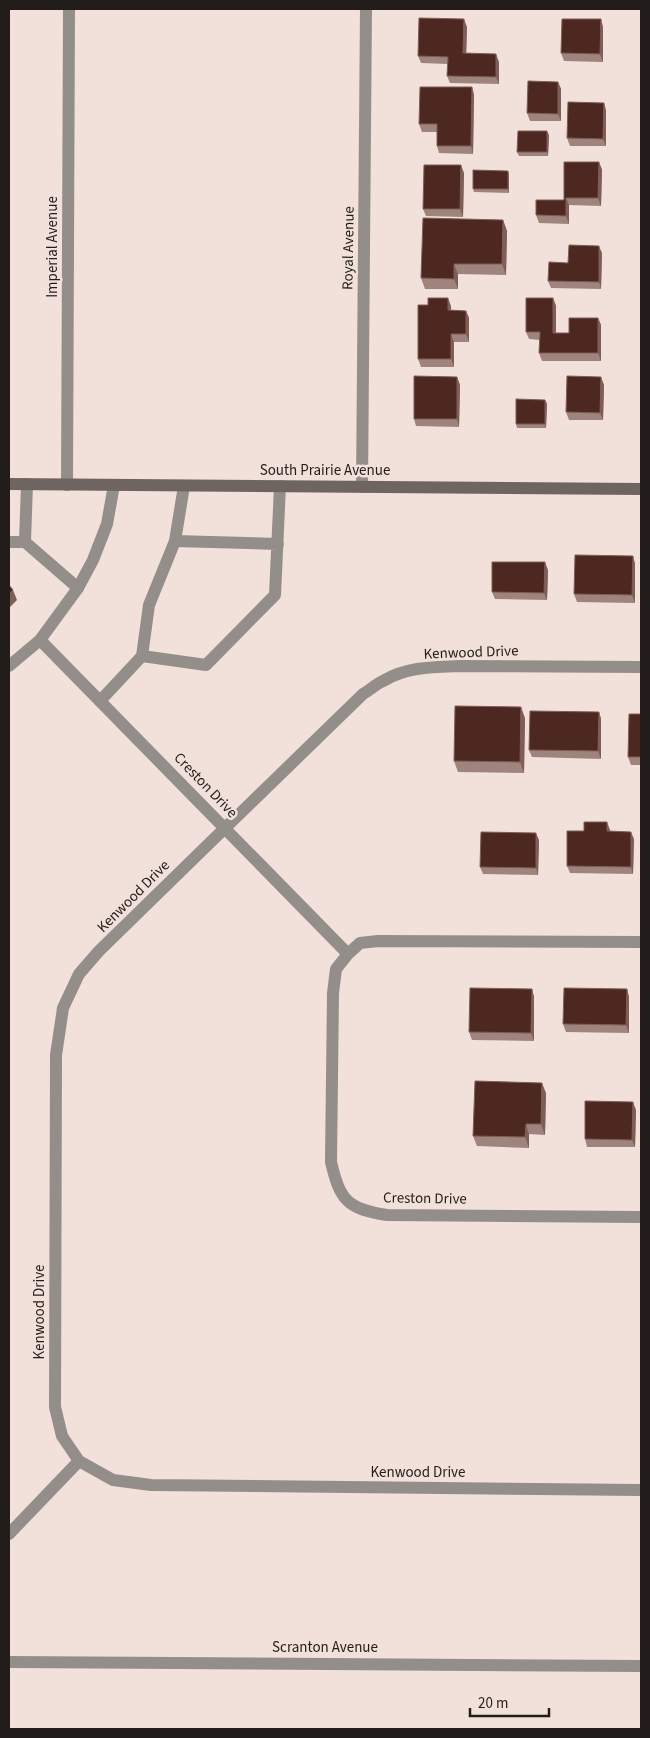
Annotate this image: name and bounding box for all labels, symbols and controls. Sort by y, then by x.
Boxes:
street label: Imperial Avenue [42,196,63,298]
street label: Royal Avenue [337,206,360,290]
street label: South Prairie Avenue [260,460,390,481]
street label: Kenwood Drive [423,640,519,665]
street label: Creston Drive [169,748,242,823]
street label: Kenwood Drive [92,855,174,937]
street label: Creston Drive [383,1187,467,1210]
street label: Kenwood Drive [29,1264,50,1360]
street label: Kenwood Drive [370,1462,466,1483]
street label: Scranton Avenue [272,1637,378,1658]
scale bar [470,1686,549,1718]
text: 20 m [478,1693,508,1714]

